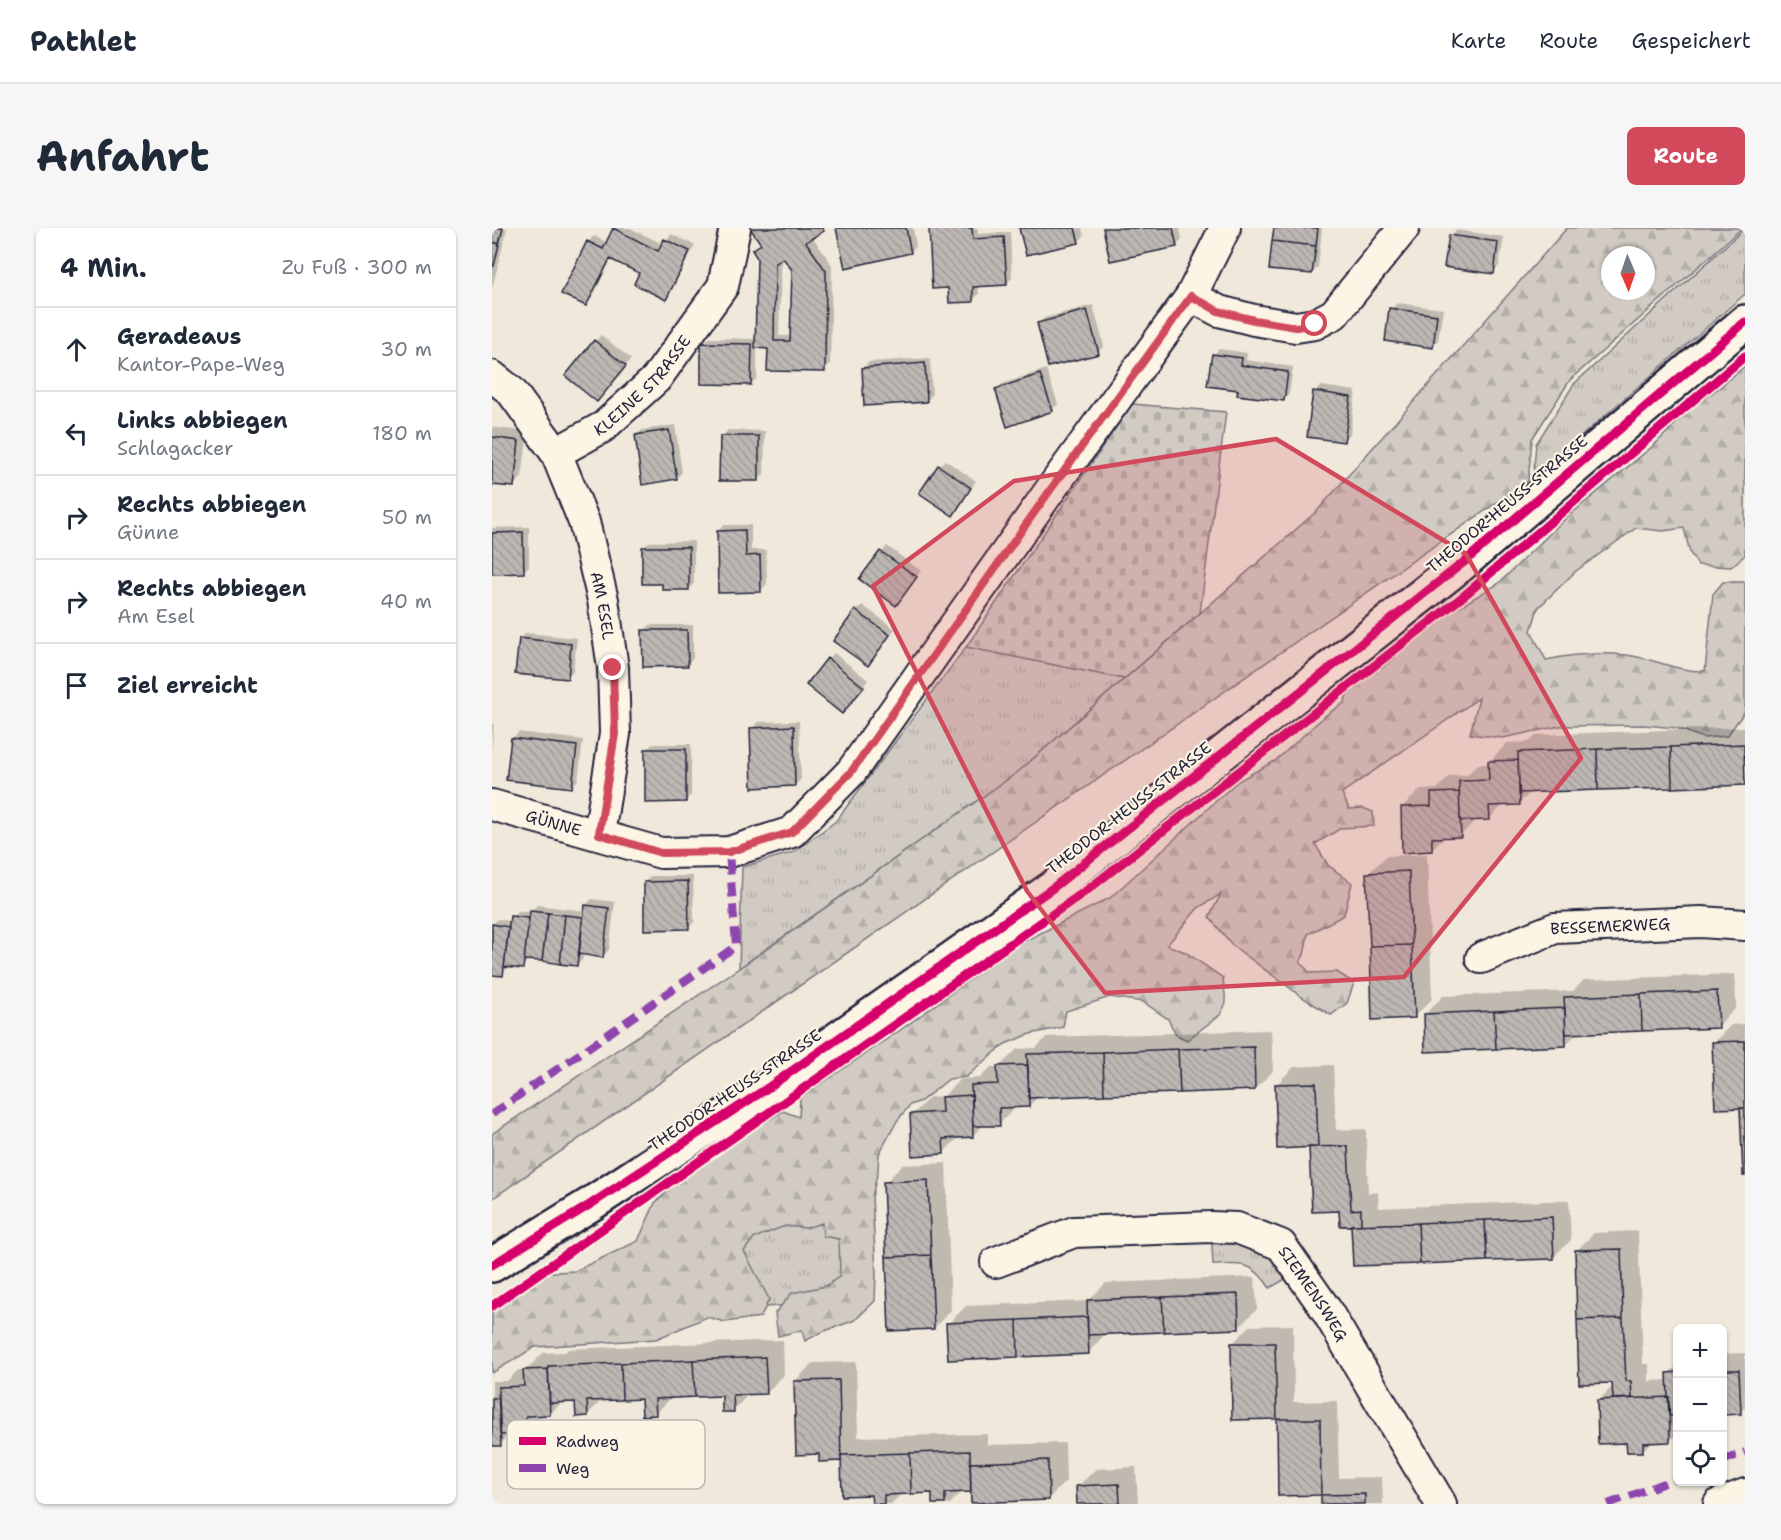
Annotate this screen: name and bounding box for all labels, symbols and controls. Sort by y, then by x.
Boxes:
text: Pathlet [30,22,137,60]
text: Karte [1451,27,1506,55]
text: Route [1539,27,1598,55]
text: Gespeichert [1631,27,1751,55]
button: Route [1627,127,1745,185]
text: Anfahrt [36,128,209,184]
north arrow [1601,246,1655,300]
text: 4 Min. [60,250,147,285]
text: Zu Fuß · 300 m [282,254,432,280]
route start [1301,310,1327,336]
text: Geradeaus [117,322,241,351]
street label: KLEINE STRASSE [590,331,695,441]
icon: ahead [60,333,93,366]
text: 30 m [380,336,432,362]
text: Kantor-Pape-Weg [117,351,285,377]
text: Links abbiegen [117,406,288,435]
icon: left [60,417,93,450]
text: 180 m [372,420,432,446]
street label: THEODOR-HEUSS-STRASSE [1422,430,1592,578]
text: Schlagacker [117,435,233,461]
text: Rechts abbiegen [117,490,306,519]
icon: right [60,501,93,534]
text: 50 m [382,504,432,530]
text: Günne [117,519,179,545]
street label: AM ESEL [586,569,619,641]
text: Rechts abbiegen [117,574,306,603]
icon: right [60,585,93,618]
text: 40 m [380,588,432,614]
text: Am Esel [117,603,194,629]
route end [599,654,625,680]
icon: arrive [60,669,93,702]
text: Ziel erreicht [117,671,258,700]
street label: THEODOR-HEUSS-STRASSE [1042,737,1216,879]
street label: GÜNNE [523,805,584,840]
street label: BESSEMERWEG [1550,913,1670,939]
street label: THEODOR-HEUSS-STRASSE [645,1024,825,1156]
street label: SIEMENSWEG [1274,1241,1353,1345]
map controls [1673,1324,1727,1486]
button: + [1673,1324,1727,1378]
button: − [1673,1378,1727,1432]
legend [507,1420,705,1489]
text: Radweg [556,1431,619,1452]
button: locate [1673,1432,1727,1486]
text: Weg [556,1458,590,1479]

